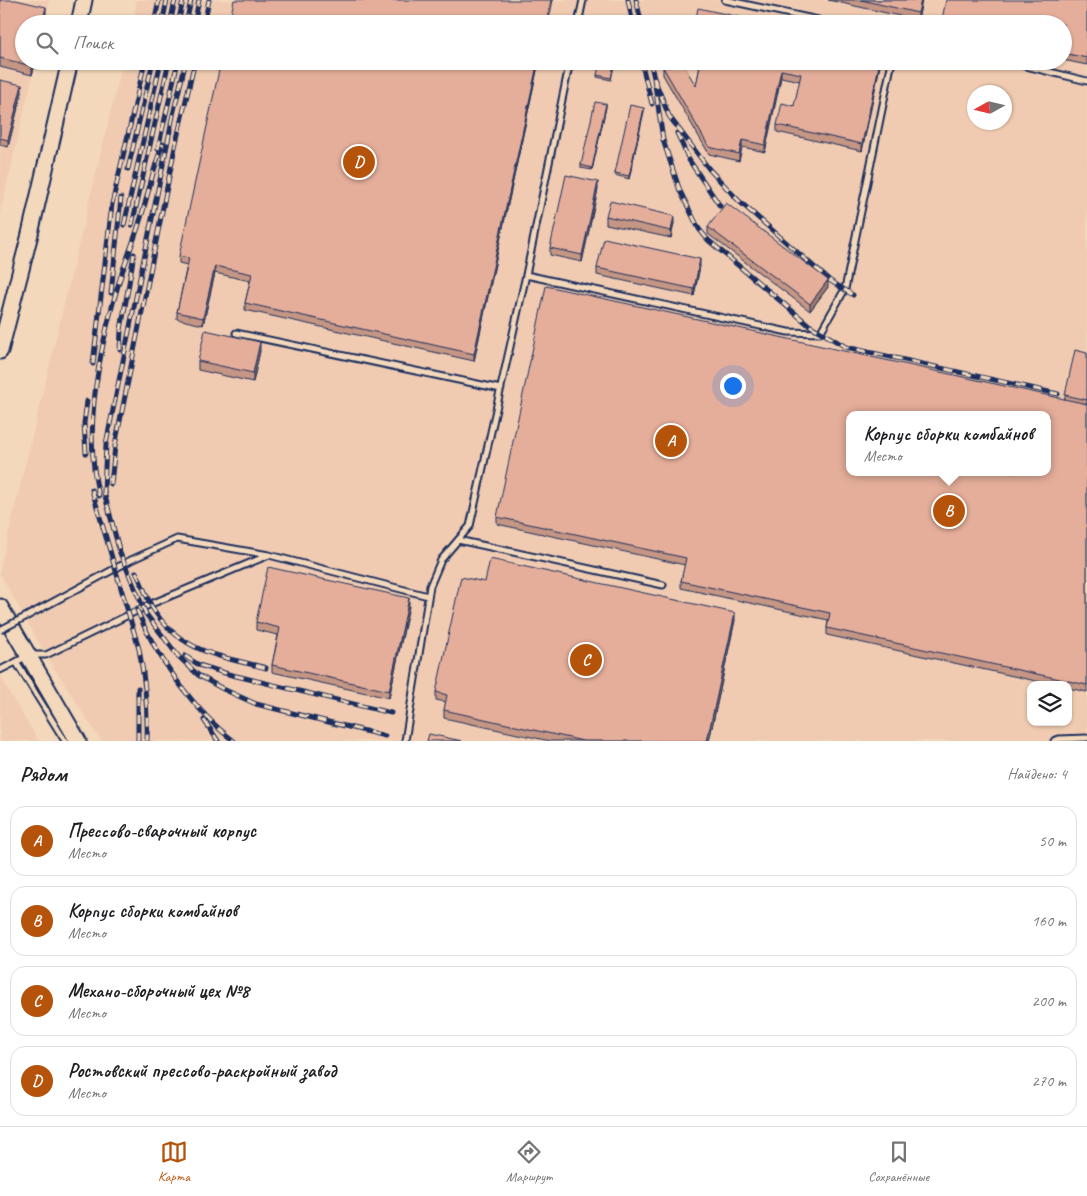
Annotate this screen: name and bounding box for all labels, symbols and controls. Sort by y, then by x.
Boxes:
search box [15,15,1072,70]
icon: search [33,29,61,57]
text: Поиск [73,31,113,55]
north arrow [967,85,1012,130]
pin: D [343,143,375,181]
your location [720,373,746,399]
popup [846,411,1051,476]
pin: A [655,422,687,460]
text: Корпус сборки комбайнов [864,422,1033,446]
text: Место [864,446,902,466]
pin: B [933,492,965,530]
pin: C [570,641,602,679]
map controls [1027,681,1072,726]
button: layers [1027,681,1072,726]
text: Рядом [20,761,67,787]
text: Найдено: 4 [1007,764,1067,784]
text: Прессово-сварочный корпус [68,819,256,843]
text: A [33,831,41,851]
text: 50 m [1039,831,1066,851]
text: Место [68,843,106,863]
text: Корпус сборки комбайнов [68,899,237,923]
text: B [33,911,41,931]
text: 160 m [1032,911,1066,931]
text: Место [68,923,106,943]
text: Механо-сборочный цех №8 [68,979,249,1003]
text: C [33,991,41,1011]
text: 200 m [1032,991,1066,1011]
text: Место [68,1003,106,1023]
text: Ростовский прессово-раскройный завод [68,1059,336,1083]
text: D [32,1071,42,1091]
text: 270 m [1032,1071,1066,1091]
text: Место [68,1083,106,1103]
tab: Карта [158,1138,190,1185]
tab: Маршрут [506,1138,552,1185]
tab: Сохранённые [868,1138,929,1185]

